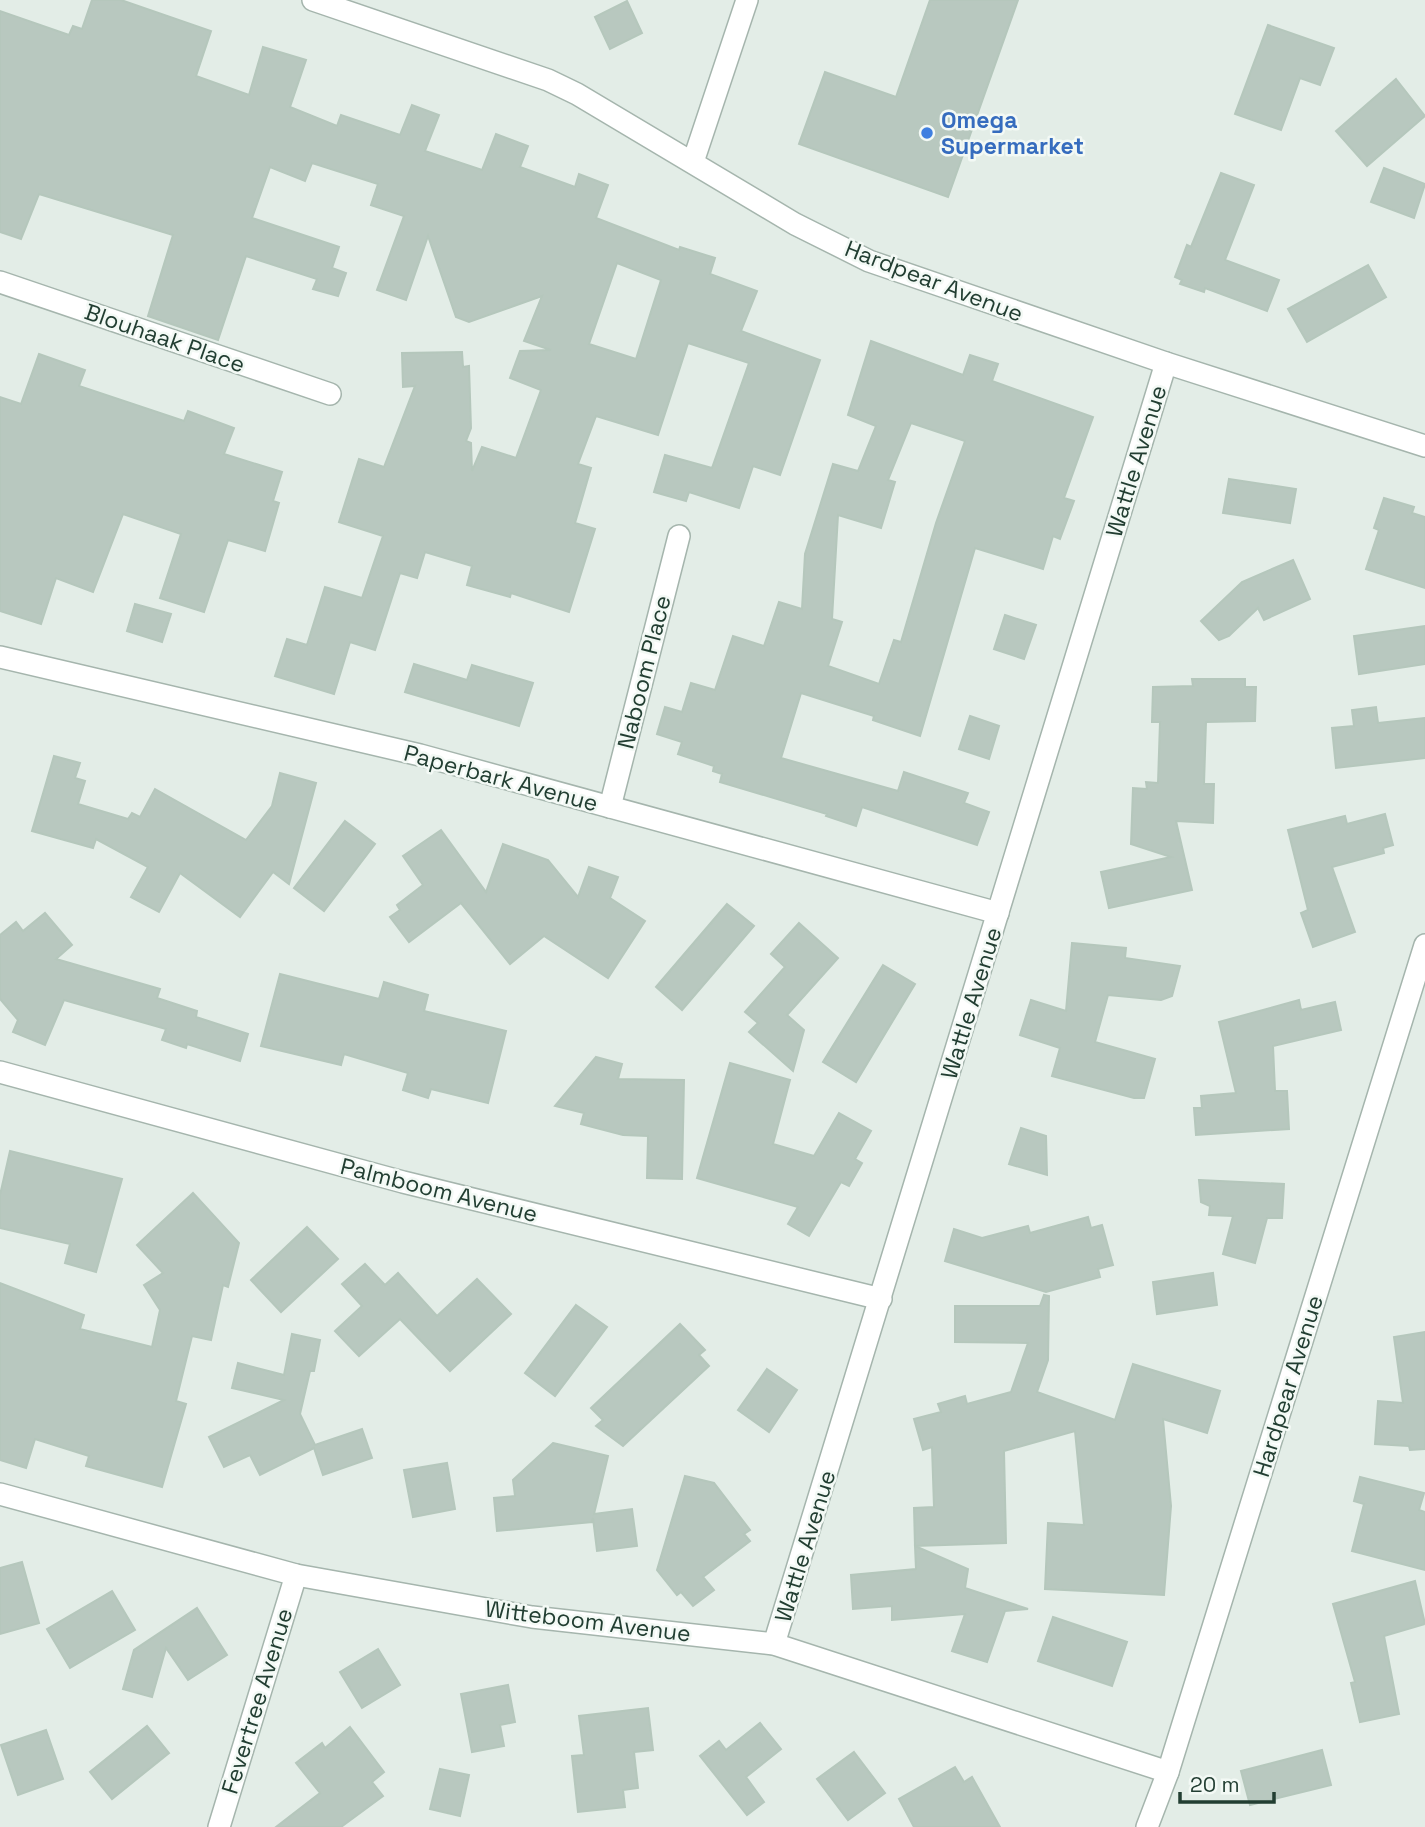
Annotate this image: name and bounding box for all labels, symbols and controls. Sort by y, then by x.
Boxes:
place label: Omega Supermarket [941,105,1084,161]
marker: Omega Supermarket [919,125,935,141]
street label: Hardpear Avenue [841,233,1027,329]
street label: Blouhaak Place [81,297,249,379]
street label: Wattle Avenue [1099,381,1173,541]
street label: Naboom Place [610,592,678,752]
street label: Paperbark Avenue [401,738,601,818]
street label: Wattle Avenue [934,923,1008,1083]
street label: Palmboom Avenue [337,1151,541,1229]
street label: Hardpear Avenue [1246,1291,1330,1481]
street label: Wattle Avenue [768,1466,842,1626]
street label: Witteboom Avenue [483,1593,693,1649]
street label: Fevertree Avenue [215,1605,299,1797]
scale bar [1180,1760,1274,1804]
text: 20 m [1190,1771,1240,1798]

